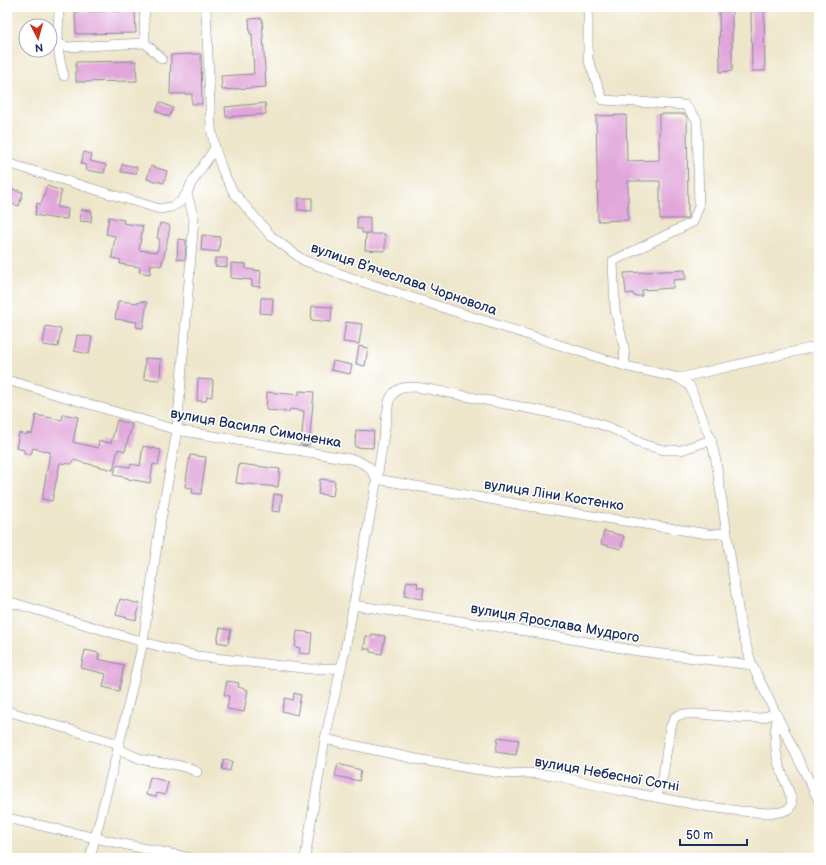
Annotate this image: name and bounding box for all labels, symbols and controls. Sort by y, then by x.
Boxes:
north arrow [18,18,58,58]
text: N [34,41,44,54]
street label: вулиця Вʼячеслава Чорновола [309,239,500,319]
street label: вулиця Василя Симоненка [169,405,344,452]
street label: вулиця Ліни Костенко [483,476,625,514]
street label: вулиця Ярослава Мудрого [469,600,641,646]
street label: вулиця Небесної Сотні [533,753,681,795]
scale bar [680,821,747,847]
text: 50 m [686,828,713,843]

